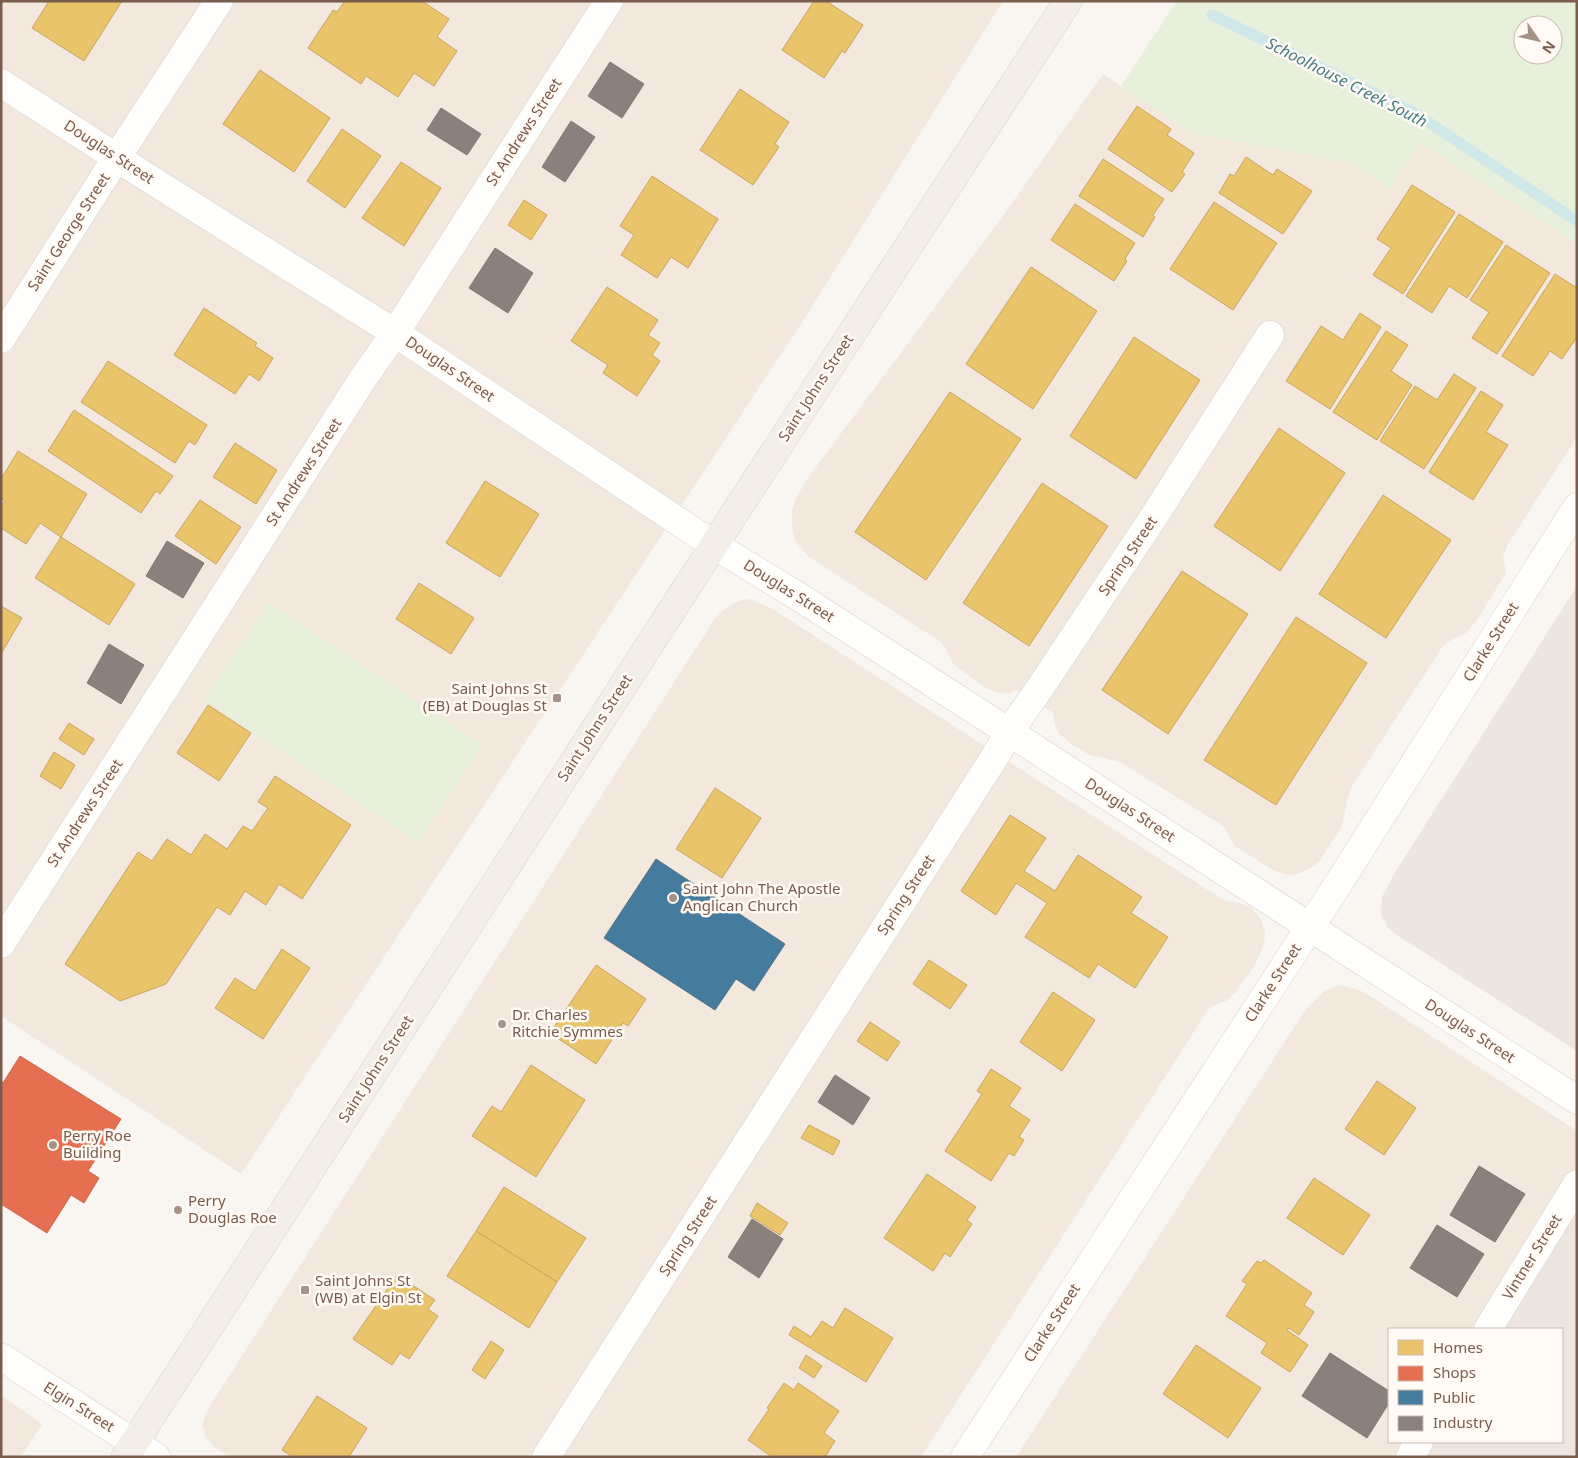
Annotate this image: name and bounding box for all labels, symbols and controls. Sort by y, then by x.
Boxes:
north arrow [1513,15,1563,65]
water label: Schoolhouse Creek South [1263,32,1431,132]
text: N [1538,38,1560,58]
street label: St Andrews Street [481,73,566,189]
street label: Douglas Street [61,115,159,188]
street label: Saint George Street [22,168,114,294]
street label: Saint Johns Street [773,330,858,445]
street label: Douglas Street [402,331,500,406]
street label: St Andrews Street [261,413,346,529]
street label: Spring Street [1093,511,1161,599]
street label: Douglas Street [740,554,839,626]
street label: Clarke Street [1458,597,1523,685]
street label: Saint Johns Street [552,670,637,785]
place label: Saint Johns St (EB) at Douglas St [423,678,548,715]
marker: Saint Johns St (EB) at Douglas St [551,692,563,704]
street label: St Andrews Street [42,754,127,870]
street label: Douglas Street [1082,773,1180,846]
street label: Spring Street [872,850,939,938]
place label: Saint John The Apostle Anglican Church [683,878,841,915]
marker: Saint John The Apostle Anglican Church [667,892,679,904]
street label: Clarke Street [1239,939,1305,1026]
street label: Douglas Street [1422,994,1520,1067]
place label: Dr. Charles Ritchie Symmes [512,1004,623,1041]
street label: Saint Johns Street [333,1011,418,1126]
marker: Dr. Charles Ritchie Symmes [496,1018,508,1030]
place label: Perry Roe Building [63,1125,131,1162]
marker: Perry Roe Building [47,1139,59,1151]
place label: Perry Douglas Roe [188,1190,277,1227]
street label: Spring Street [654,1191,721,1279]
marker: Perry Douglas Roe [172,1204,184,1216]
street label: Vintner Street [1497,1209,1566,1303]
place label: Saint Johns St (WB) at Elgin St [315,1270,422,1307]
street label: Clarke Street [1018,1279,1084,1366]
marker: Saint Johns St (WB) at Elgin St [299,1284,311,1296]
legend [1388,1328,1563,1443]
text: Homes [1433,1337,1483,1357]
text: Shops [1433,1362,1476,1382]
street label: Elgin Street [40,1376,119,1436]
text: Public [1433,1387,1476,1407]
text: Industry [1433,1412,1493,1432]

